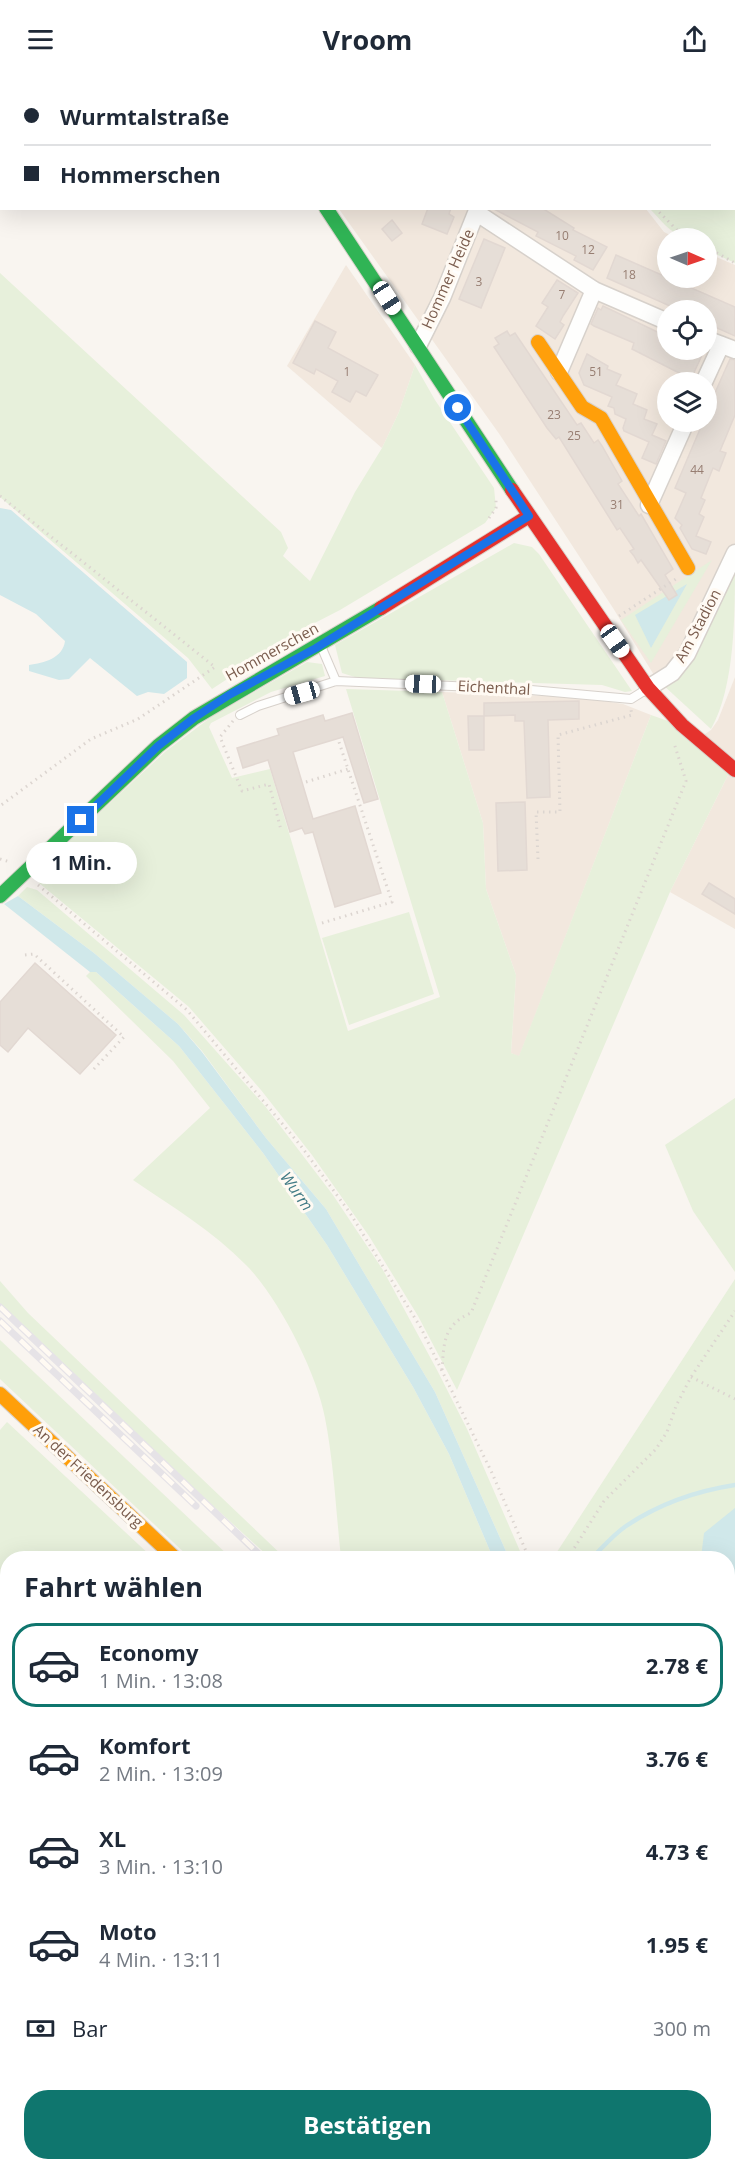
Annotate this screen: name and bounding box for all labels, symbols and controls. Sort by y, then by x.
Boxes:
text: Vroom [323,21,412,58]
icon: menu [24,23,57,56]
icon: share [678,23,711,56]
text: Wurmtalstraße [60,101,229,131]
text: Hommerschen [60,159,221,189]
street label: Hommer Heide [416,226,478,332]
house number: 10 [555,227,569,244]
north arrow [657,228,717,288]
map controls [657,228,717,432]
house number: 12 [581,241,595,258]
house number: 18 [622,266,636,283]
house number: 3 [476,273,483,290]
car [370,278,404,318]
house number: 7 [559,286,566,303]
button: locate [657,300,717,360]
house number: 1 [344,363,350,380]
house number: 51 [589,363,603,380]
button: layers [657,372,717,432]
route start [444,394,471,421]
house number: 23 [547,406,561,423]
house number: 25 [567,427,581,444]
house number: 44 [690,461,704,478]
house number: 31 [610,496,624,513]
street label: Am Stadion [669,585,725,666]
street label: Hommerschen [221,617,322,685]
car [597,621,633,661]
car [405,674,441,694]
street label: Eichenthal [457,675,531,699]
car [282,679,322,707]
route end [67,806,94,833]
callout: 1 Min. [26,841,136,883]
text: 1 Min. [51,849,112,876]
water label: Wurm [275,1167,319,1215]
street label: An der Friedensburg [30,1419,148,1531]
text: Fahrt wählen [24,1568,203,1605]
text: Economy [99,1637,198,1667]
icon: car [27,1638,81,1692]
text: 2.78 € [646,1650,708,1680]
text: 1 Min. · 13:08 [99,1667,223,1694]
text: Komfort [99,1730,191,1760]
icon: car [27,1731,81,1785]
text: 3.76 € [646,1743,708,1773]
text: 2 Min. · 13:09 [99,1760,223,1787]
text: XL [99,1823,126,1853]
icon: car [27,1824,81,1878]
text: 4.73 € [646,1836,708,1866]
text: 3 Min. · 13:10 [99,1853,223,1880]
text: Moto [99,1916,157,1946]
icon: car [27,1917,81,1971]
text: 1.95 € [646,1929,708,1959]
text: 4 Min. · 13:11 [99,1946,223,1973]
icon: cash [24,2012,57,2045]
text: Bar [72,2013,107,2043]
text: 300 m [653,2015,711,2042]
button: Bestätigen [24,2090,711,2159]

